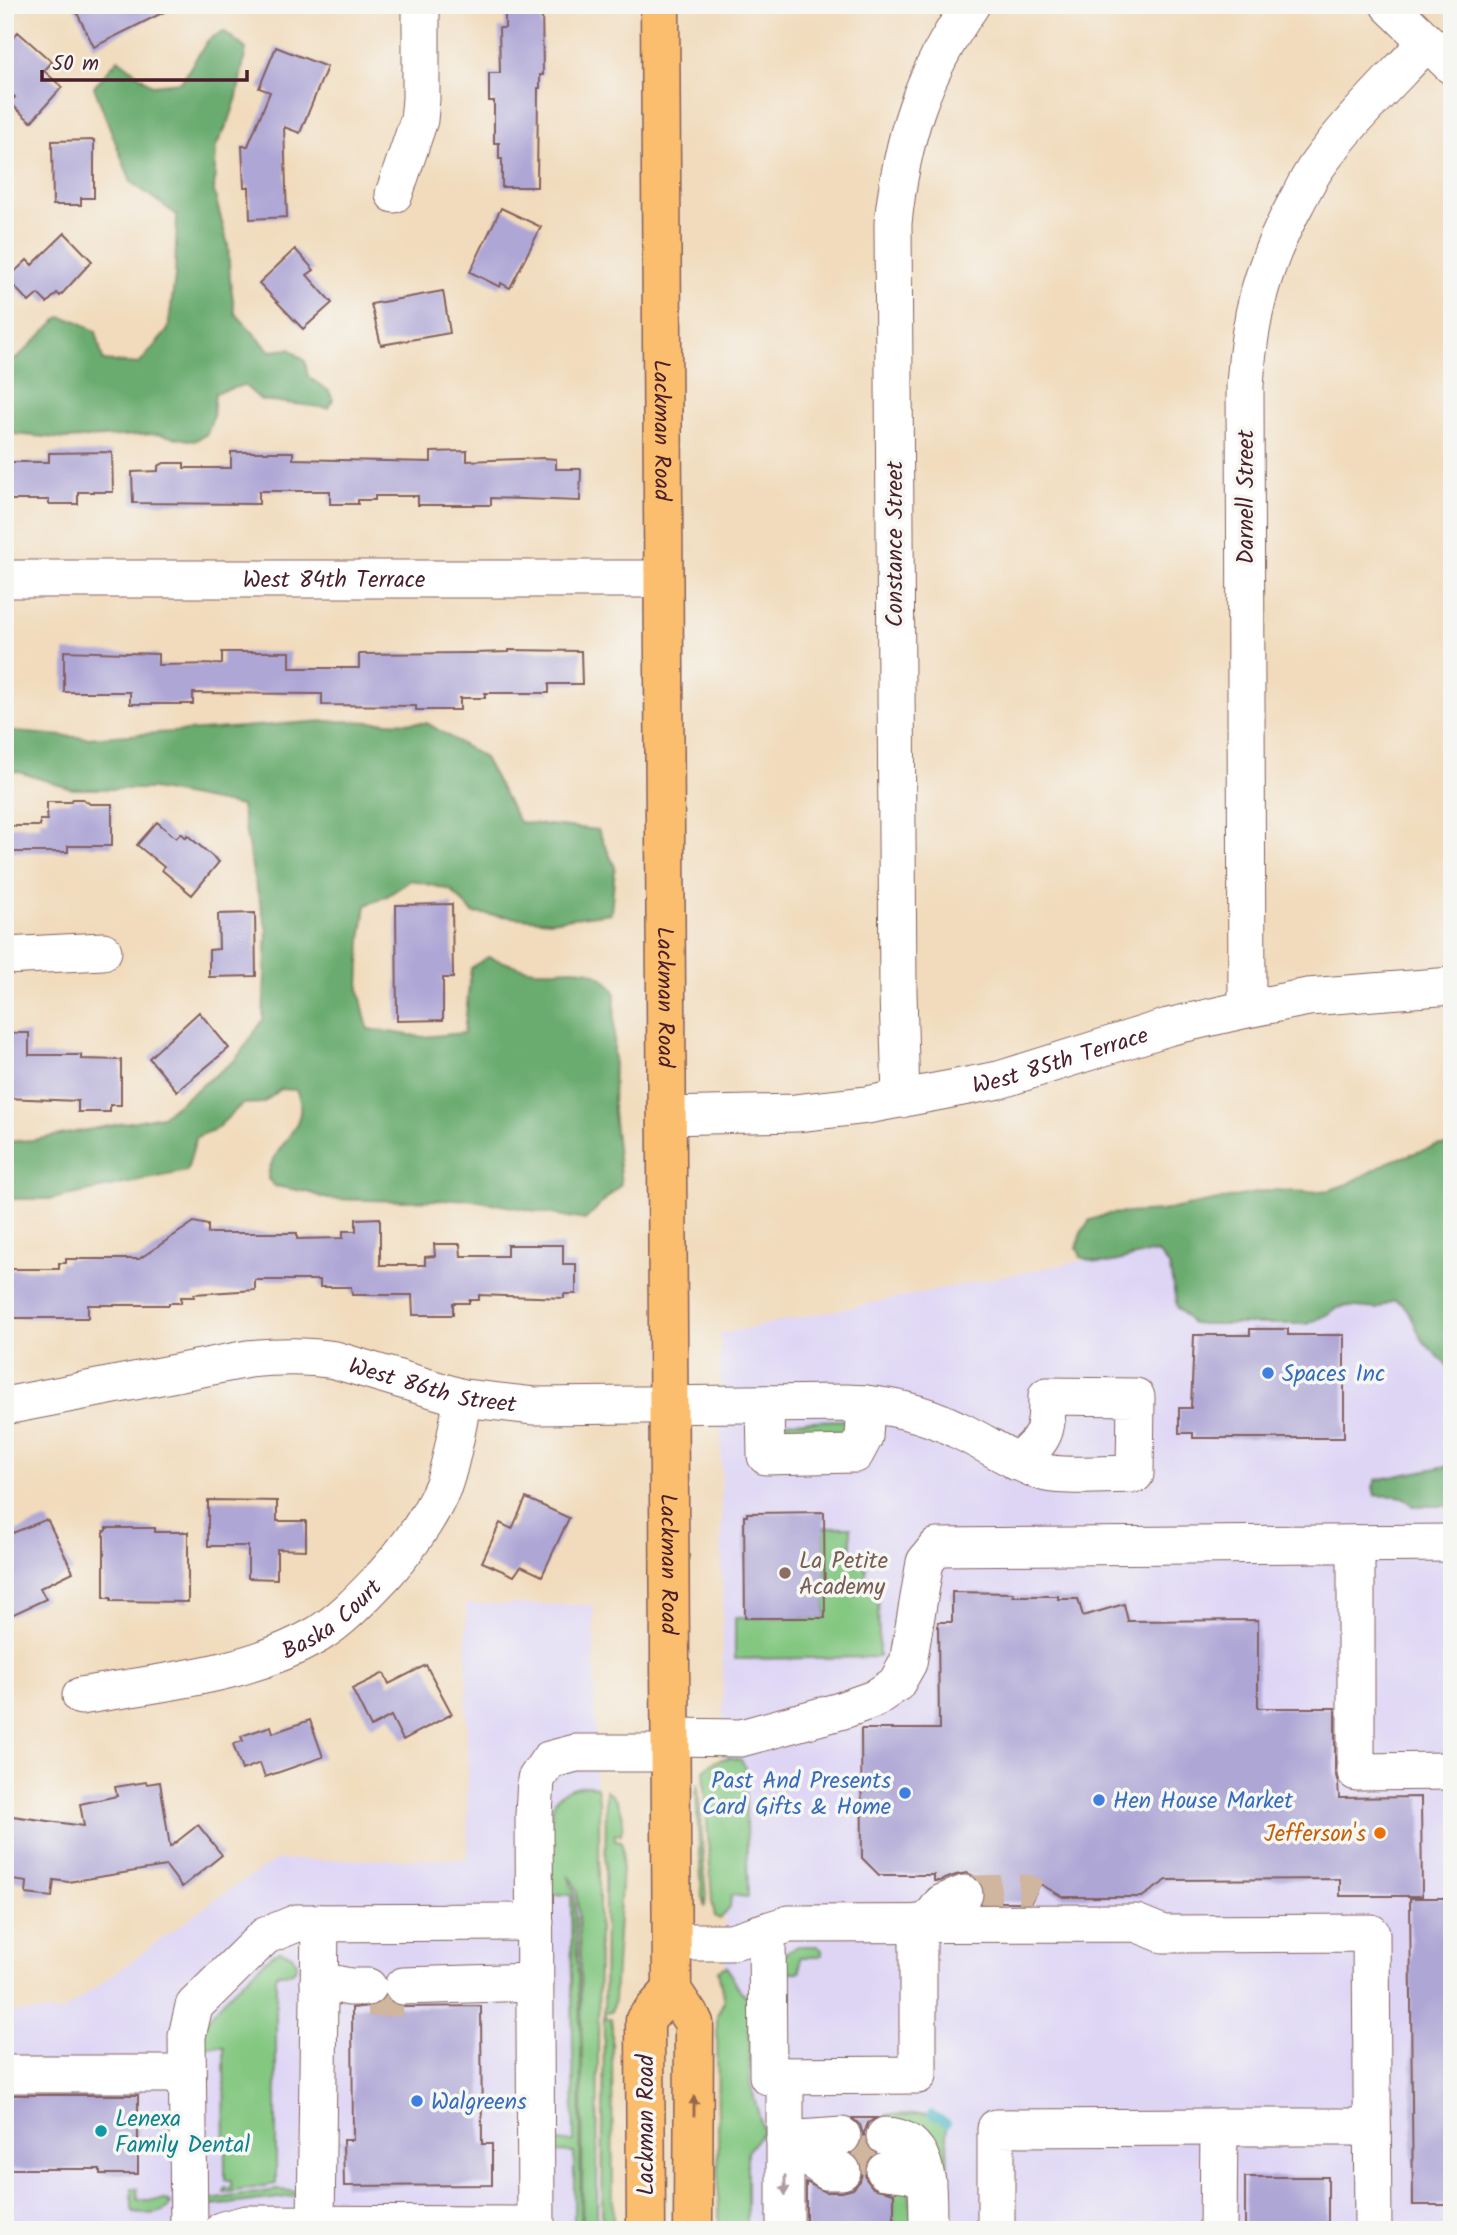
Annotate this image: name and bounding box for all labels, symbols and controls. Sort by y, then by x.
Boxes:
scale bar [42,38,247,82]
text: 50 m [52,48,99,81]
street label: Lackman Road [642,359,679,501]
street label: Darnell Street [1229,429,1265,564]
street label: Constance Street [878,460,914,627]
street label: West 84th Terrace [243,563,425,599]
street label: Lackman Road [646,926,682,1068]
street label: West 85th Terrace [969,1018,1153,1105]
street label: West 86th Street [344,1349,519,1424]
place label: Spaces Inc [1282,1357,1385,1393]
marker: Spaces Inc [1260,1365,1276,1381]
street label: Lackman Road [649,1493,686,1635]
place label: La Petite Academy [799,1544,888,1606]
marker: La Petite Academy [777,1565,793,1581]
street label: Baska Court [276,1571,392,1670]
place label: Past And Presents Card Gifts & Home [702,1764,891,1826]
place label: Hen House Market [1113,1784,1294,1820]
marker: Past And Presents Card Gifts & Home [897,1785,913,1801]
marker: Hen House Market [1091,1792,1107,1808]
place label: Jefferson's [1264,1817,1366,1853]
marker: Jefferson's [1372,1825,1388,1841]
street label: Lackman Road [629,2054,665,2196]
place label: Walgreens [431,2085,527,2121]
marker: Walgreens [409,2093,425,2109]
one-way arrow [688,2095,700,2117]
place label: Lenexa Family Dental [115,2102,250,2164]
marker: Lenexa Family Dental [93,2123,109,2139]
one-way arrow [779,2174,791,2196]

